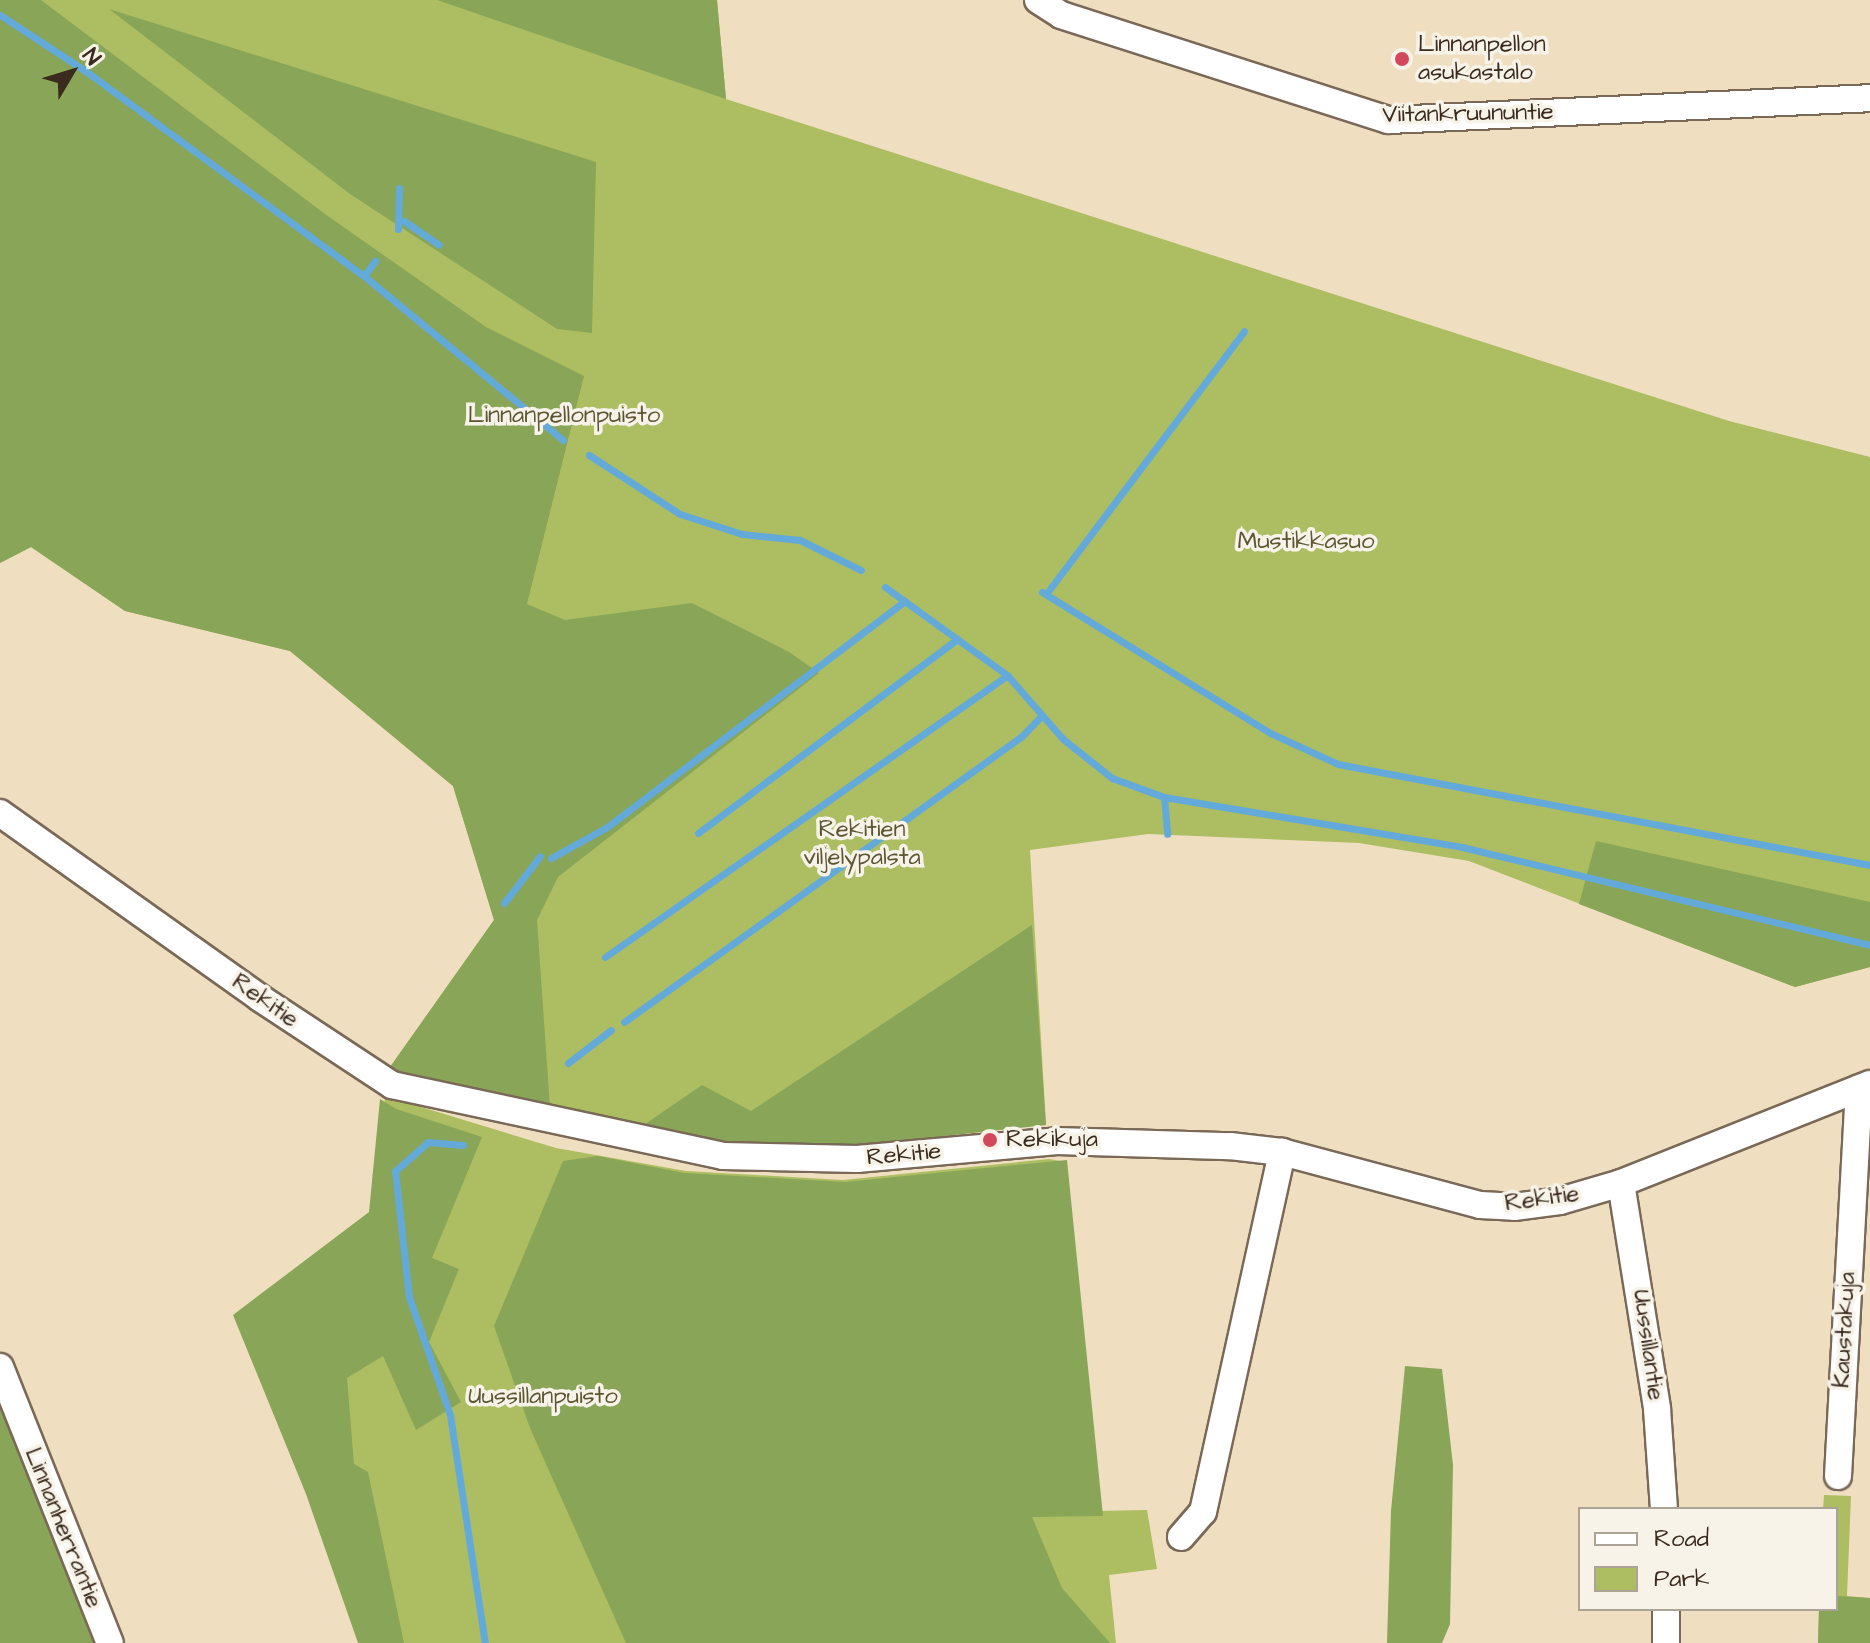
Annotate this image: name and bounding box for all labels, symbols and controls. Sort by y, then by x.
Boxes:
place label: Linnanpellon asukastalo [1418,31,1546,87]
north arrow [32,32,112,112]
text: N [75,42,108,72]
marker: Linnanpellon asukastalo [1393,50,1411,68]
street label: Viitankruununtie [1382,98,1554,130]
park label: Linnanpellonpuisto [468,402,660,430]
park label: Mustikkasuo [1238,528,1374,556]
park label: Rekitien viljelypalsta [803,816,921,872]
street label: Rekitie [226,968,304,1034]
place label: Rekikuja [1006,1126,1098,1154]
marker: Rekikuja [981,1131,999,1149]
street label: Rekitie [865,1137,943,1173]
street label: Rekitie [1503,1180,1581,1218]
street label: Kaustakuja [1828,1271,1862,1389]
street label: Uussillantie [1626,1288,1670,1402]
park label: Uussillanpuisto [468,1383,618,1411]
street label: Linnanherrantie [18,1444,108,1612]
legend [1578,1507,1838,1611]
text: Road [1654,1522,1709,1556]
text: Park [1654,1562,1710,1596]

